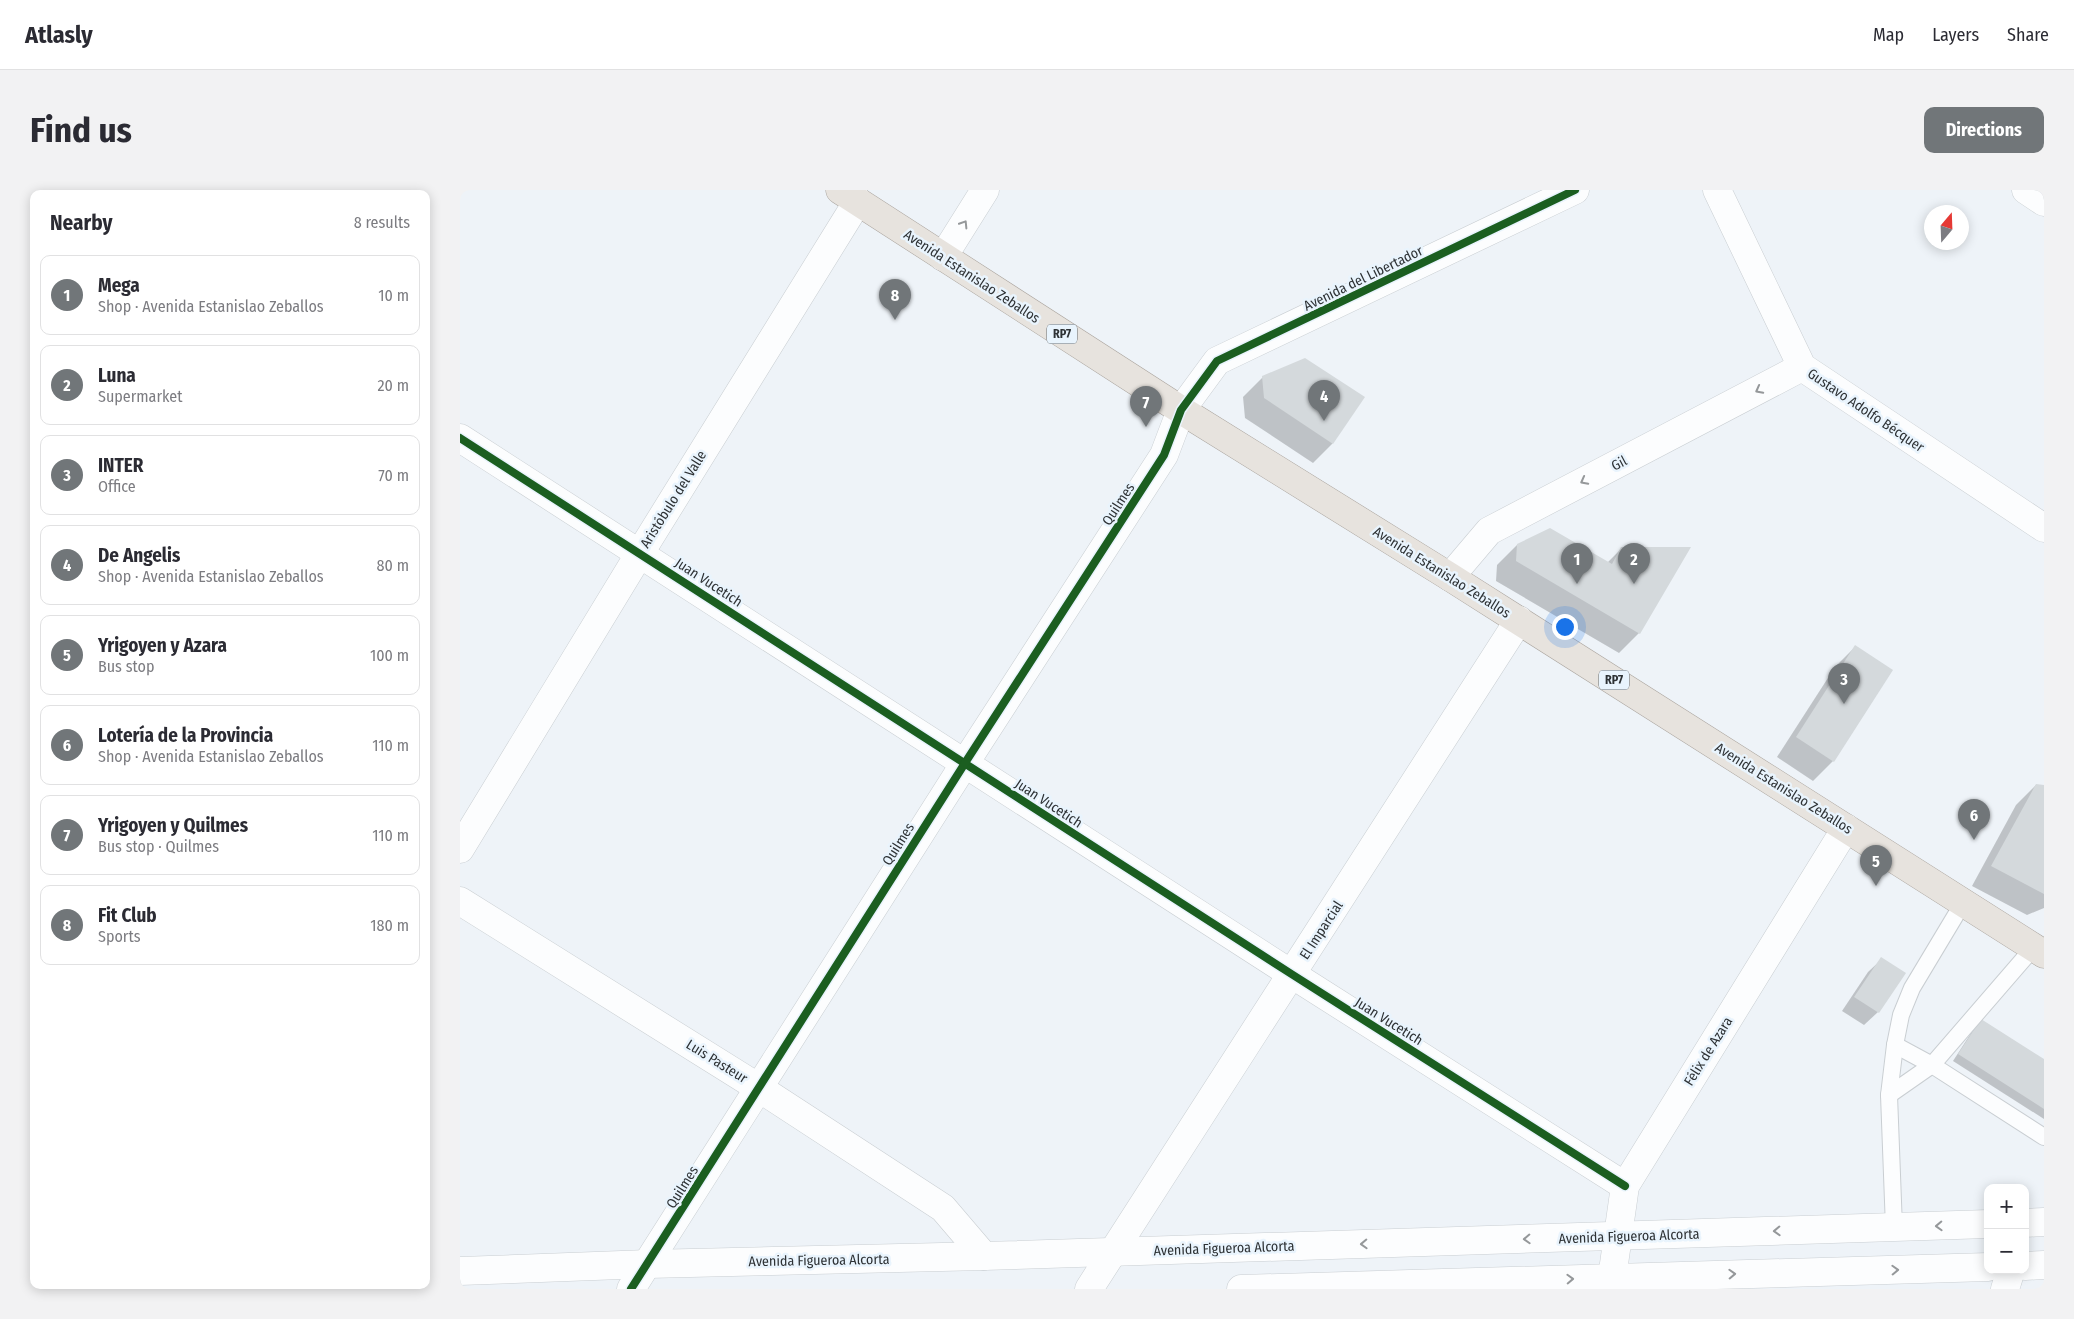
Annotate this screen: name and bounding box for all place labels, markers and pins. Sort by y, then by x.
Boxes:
pin: 8 [879,279,911,320]
pin: 4 [1308,380,1340,421]
pin: 7 [1130,386,1162,427]
pin: 1 [1561,543,1593,584]
pin: 2 [1618,543,1650,584]
pin: 3 [1828,663,1860,704]
pin: 6 [1958,799,1990,840]
pin: 5 [1860,845,1892,886]

